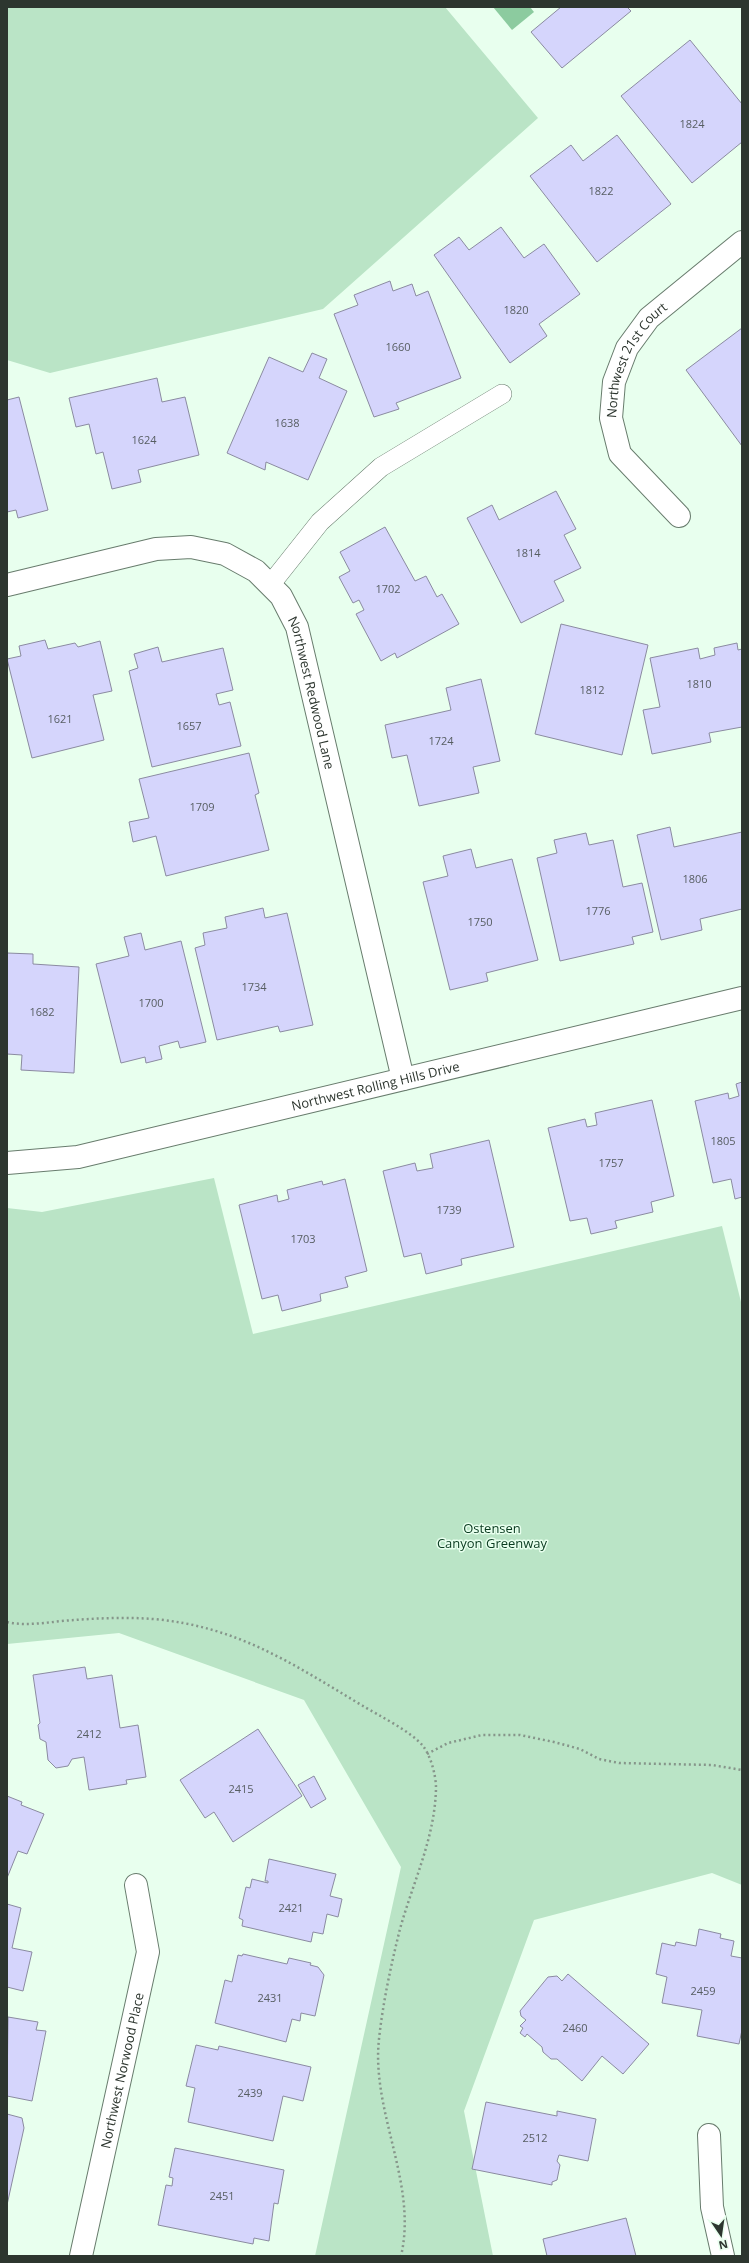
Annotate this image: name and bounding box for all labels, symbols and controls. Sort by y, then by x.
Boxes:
house number: 1824 [679,116,705,131]
house number: 1822 [588,183,614,198]
street label: Northwest 21st Court [602,298,671,419]
house number: 1820 [503,302,529,317]
house number: 1660 [385,339,411,354]
house number: 1638 [274,415,300,430]
house number: 1624 [131,432,157,447]
house number: 1814 [515,545,541,560]
house number: 1702 [375,581,401,596]
street label: Northwest Redwood Lane [284,613,339,771]
house number: 1810 [686,676,712,691]
house number: 1812 [579,682,605,697]
house number: 1621 [47,711,73,726]
house number: 1657 [176,718,202,733]
house number: 1724 [428,733,454,748]
house number: 1709 [189,799,215,814]
house number: 1806 [682,871,708,886]
house number: 1776 [585,903,611,918]
house number: 1750 [467,914,493,929]
house number: 1734 [241,979,267,994]
house number: 1700 [138,995,164,1010]
house number: 1682 [29,1004,55,1019]
street label: Northwest Rolling Hills Drive [289,1057,461,1115]
house number: 1805 [710,1133,736,1148]
house number: 1757 [598,1155,624,1170]
house number: 1739 [436,1202,462,1217]
house number: 1703 [290,1231,316,1246]
park label: Ostensen Canyon Greenway [437,1519,548,1552]
house number: 2412 [76,1726,102,1741]
house number: 2415 [228,1781,254,1796]
house number: 2421 [278,1900,304,1915]
house number: 2459 [690,1983,716,1998]
house number: 2431 [257,1990,283,2005]
street label: Northwest Norwood Place [96,1991,148,2150]
house number: 2460 [562,2020,588,2035]
house number: 2439 [237,2085,263,2100]
house number: 2512 [522,2130,548,2145]
house number: 2451 [209,2188,235,2203]
north arrow [701,2215,741,2255]
text: N [717,2237,729,2254]

